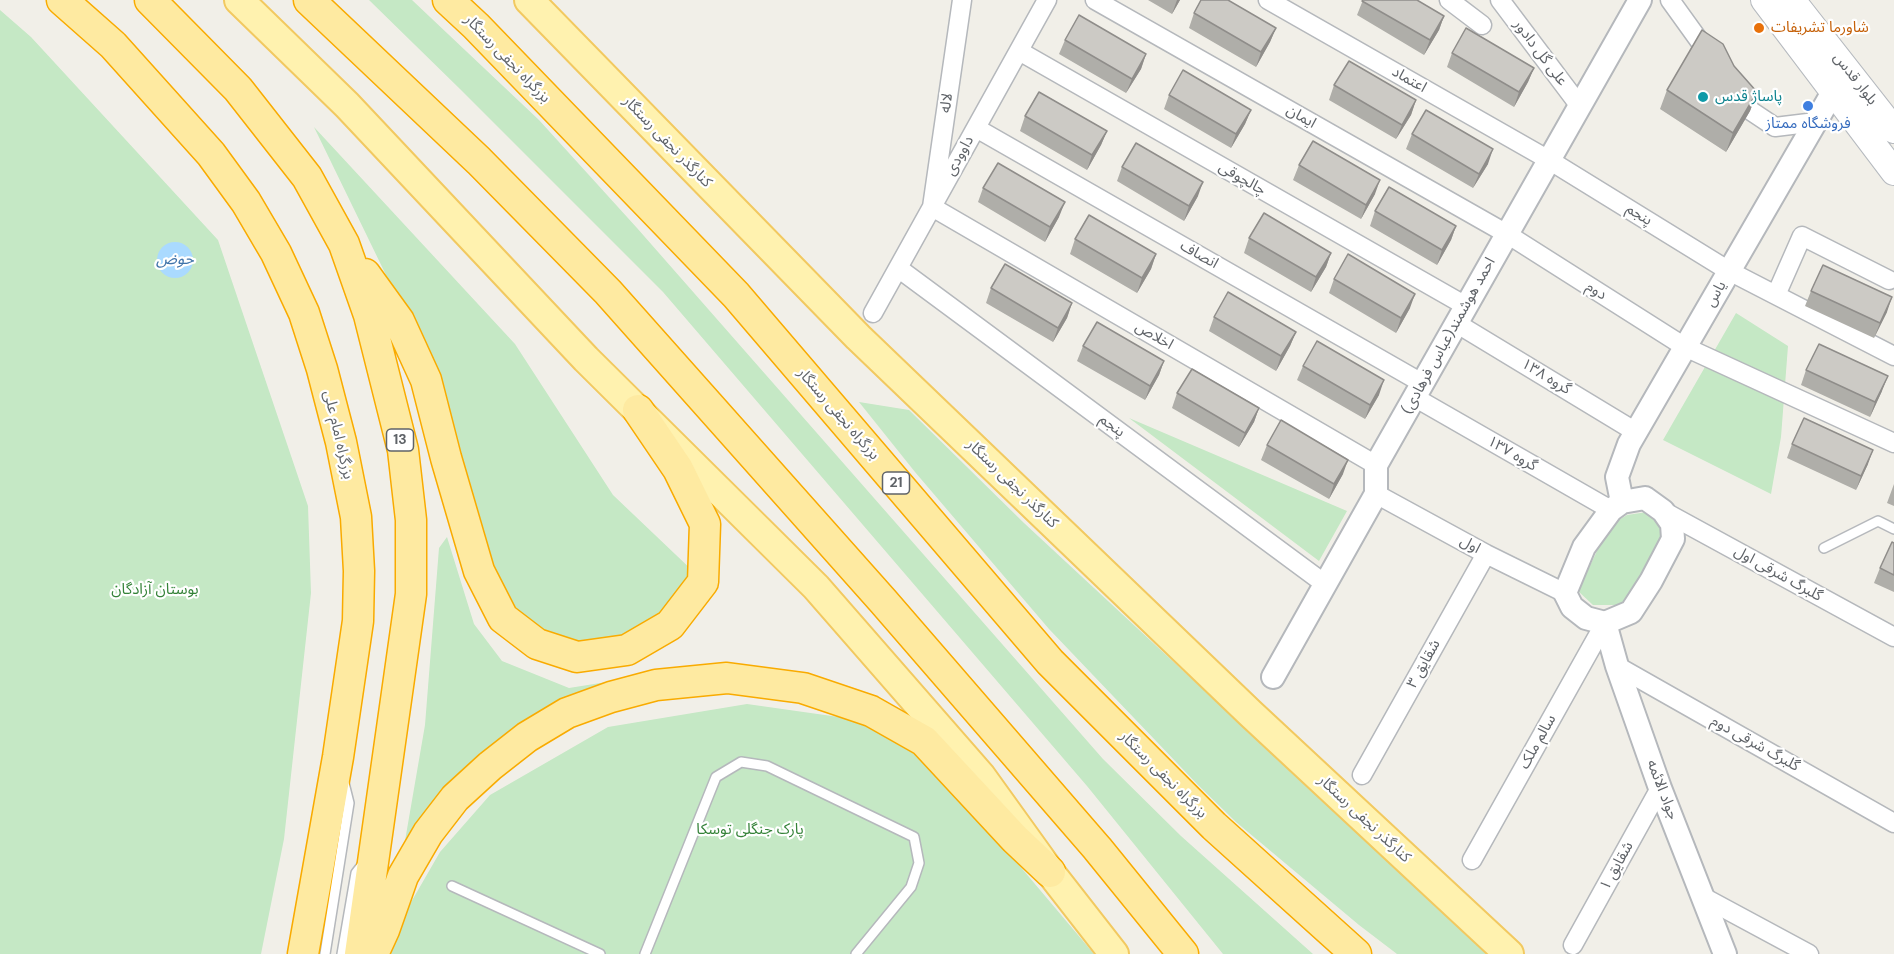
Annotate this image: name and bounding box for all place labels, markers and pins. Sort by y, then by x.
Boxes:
place label: شاورما تشریفات [1771,19,1869,37]
marker: شاورما تشریفات [1752,21,1766,35]
place label: پاساژ قدس [1715,88,1782,106]
marker: پاساژ قدس [1696,90,1710,104]
marker: فروشگاه ممتاز [1801,99,1815,113]
place label: فروشگاه ممتاز [1765,115,1851,133]

